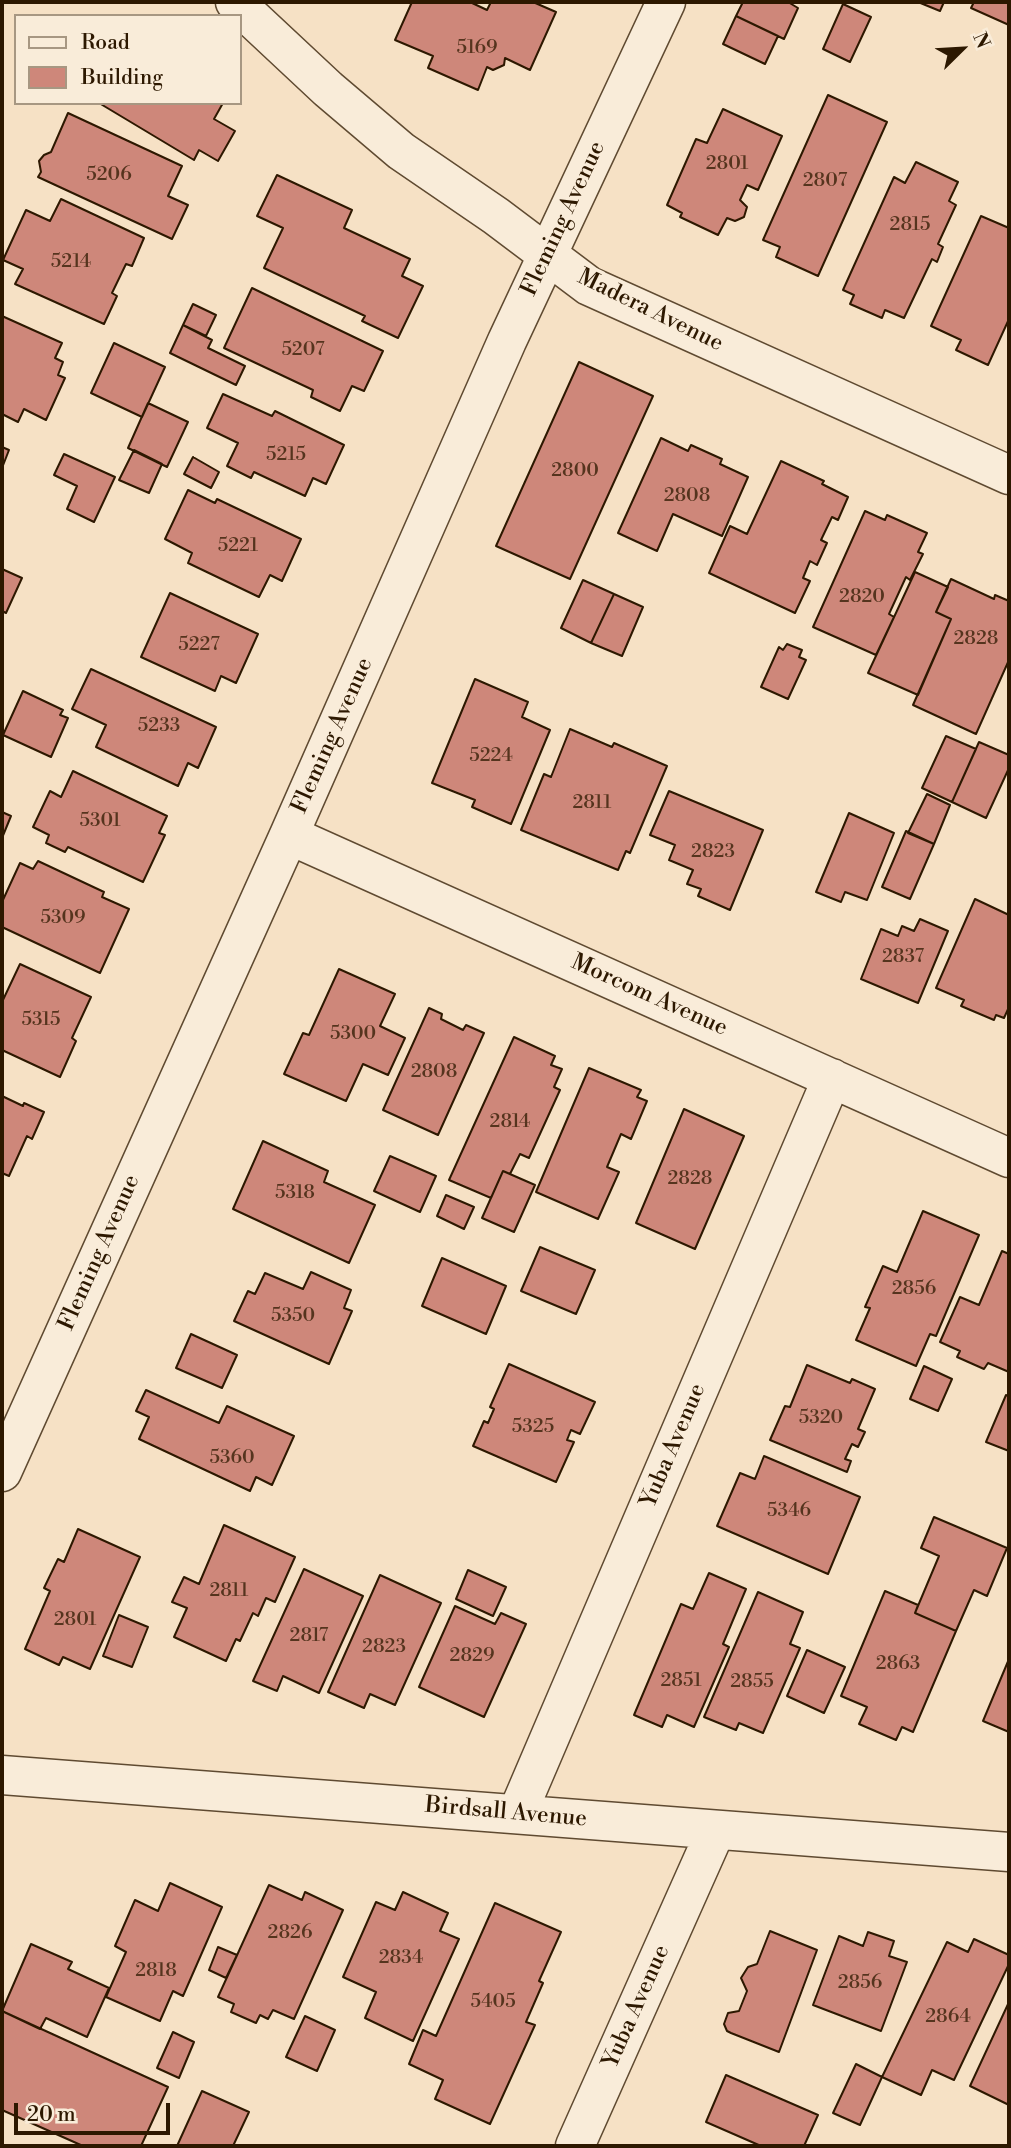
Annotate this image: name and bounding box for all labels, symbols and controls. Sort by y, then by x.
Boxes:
legend [14,14,242,105]
north arrow [927,14,997,84]
text: N [967,29,995,52]
text: Road [81,30,130,56]
house number: 5169 [456,37,498,59]
text: Building [81,65,163,91]
street label: Fleming Avenue [516,137,612,301]
house number: 2801 [706,153,748,175]
house number: 5206 [86,164,132,186]
house number: 2807 [803,170,847,192]
house number: 2815 [890,214,930,236]
house number: 5214 [51,251,91,273]
street label: Madera Avenue [573,264,727,358]
house number: 5207 [281,339,325,361]
house number: 5215 [266,444,306,466]
house number: 2800 [551,460,599,482]
house number: 2808 [664,485,710,507]
house number: 5221 [218,535,258,557]
house number: 2820 [839,586,885,608]
house number: 2828 [954,628,998,650]
house number: 5227 [178,634,220,656]
street label: Fleming Avenue [286,654,380,818]
house number: 5233 [138,715,180,737]
house number: 5224 [469,745,513,767]
house number: 2811 [572,792,612,814]
house number: 5301 [79,810,121,832]
house number: 2823 [691,841,735,863]
house number: 5309 [40,907,86,929]
house number: 2837 [882,946,924,968]
street label: Morcom Avenue [567,949,731,1043]
house number: 5315 [21,1009,61,1031]
house number: 5300 [330,1023,376,1045]
house number: 2808 [411,1061,457,1083]
house number: 2814 [490,1111,530,1133]
house number: 2828 [668,1168,712,1190]
street label: Fleming Avenue [53,1171,147,1335]
house number: 5318 [275,1182,315,1204]
house number: 2856 [892,1278,936,1300]
house number: 5350 [271,1305,315,1327]
street label: Yuba Avenue [636,1380,712,1512]
house number: 5320 [799,1407,843,1429]
house number: 5325 [512,1416,554,1438]
house number: 5360 [209,1447,255,1469]
house number: 5346 [767,1500,811,1522]
house number: 2811 [209,1580,249,1602]
house number: 2801 [54,1609,96,1631]
house number: 2817 [290,1625,328,1647]
house number: 2823 [362,1636,406,1658]
house number: 2829 [450,1645,494,1667]
house number: 2863 [876,1653,920,1675]
house number: 2851 [660,1670,702,1692]
house number: 2855 [730,1671,774,1693]
street label: Birdsall Avenue [424,1792,588,1834]
house number: 2826 [268,1922,312,1944]
street label: Yuba Avenue [598,1941,676,2073]
house number: 2834 [379,1947,423,1969]
house number: 2818 [135,1960,177,1982]
house number: 2856 [838,1972,882,1994]
house number: 5405 [470,1991,516,2013]
house number: 2864 [925,2006,971,2028]
scale bar [18,2088,173,2132]
text: 20 m [27,2102,76,2128]

